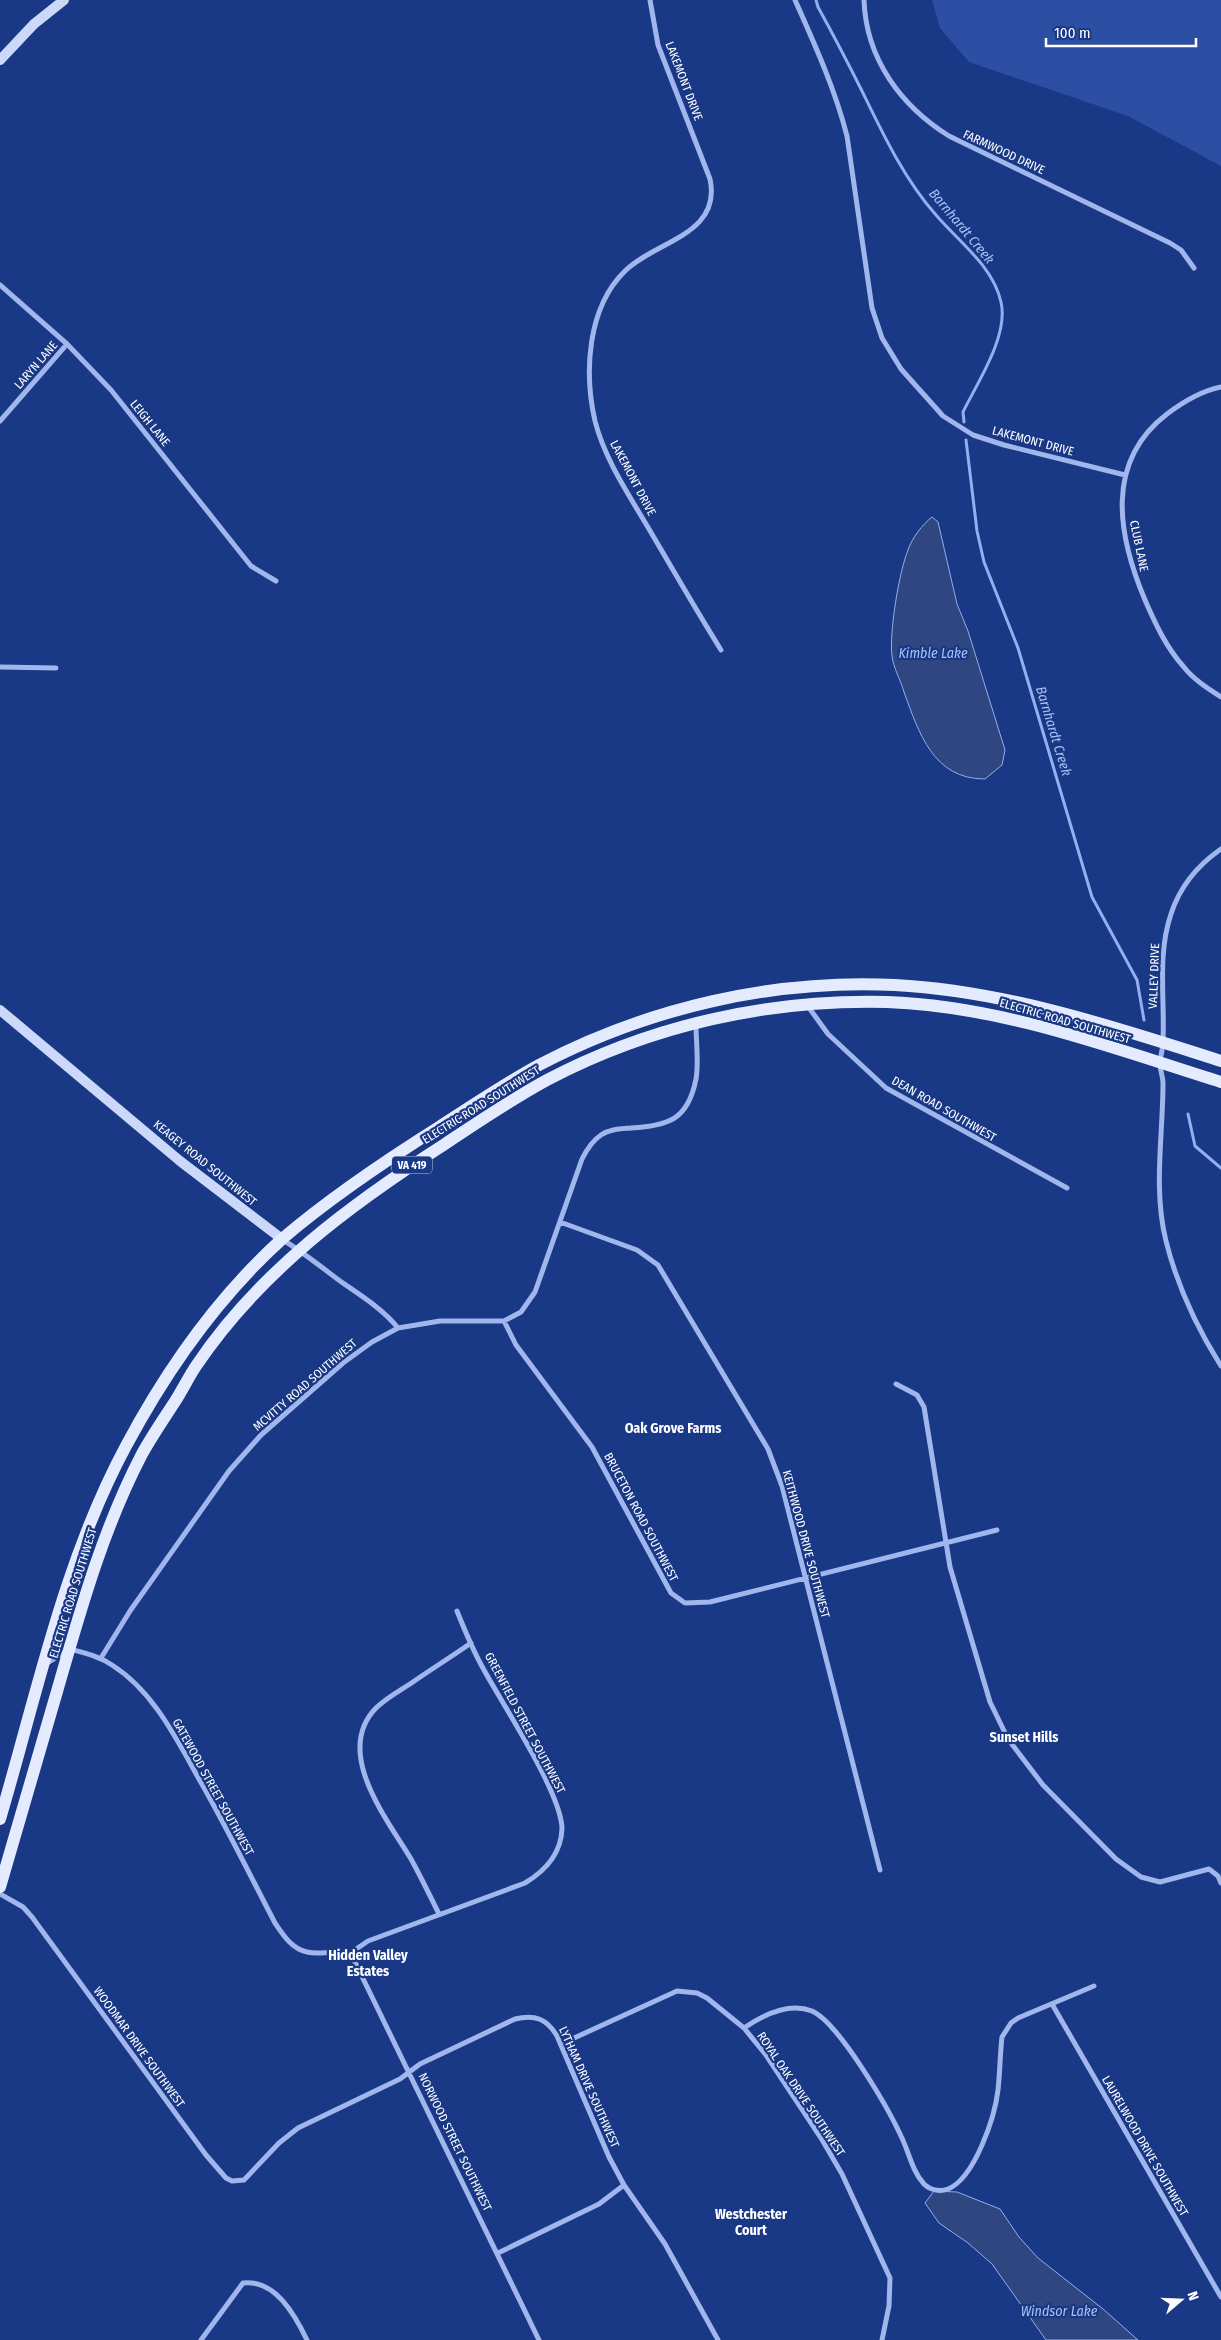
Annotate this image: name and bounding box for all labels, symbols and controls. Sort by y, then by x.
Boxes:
scale bar [1046,15,1196,47]
text: 100 m [1054,24,1091,42]
street label: LAKEMONT DRIVE [662,39,706,123]
street label: FARMWOOD DRIVE [961,127,1047,177]
water label: Barnhardt Creek [925,185,998,267]
street label: LARYN LANE [12,338,61,392]
street label: LEIGH LANE [127,397,173,449]
street label: LAKEMONT DRIVE [991,423,1076,459]
street label: LAKEMONT DRIVE [607,438,659,519]
street label: CLUB LANE [1127,519,1151,573]
water label: Kimble Lake [898,645,968,662]
water label: Barnhardt Creek [1032,684,1075,778]
street label: VALLEY DRIVE [1146,943,1162,1009]
street label: ELECTRIC ROAD SOUTHWEST [998,996,1133,1047]
street label: ELECTRIC ROAD SOUTHWEST [420,1063,543,1147]
street label: DEAN ROAD SOUTHWEST [889,1073,999,1145]
street label: KEAGEY ROAD SOUTHWEST [151,1117,260,1209]
road number: VA 419 [392,1156,432,1174]
street label: MCVITTY ROAD SOUTHWEST [250,1336,360,1434]
district label: Oak Grove Farms [625,1420,721,1437]
street label: BRUCETON ROAD SOUTHWEST [601,1450,681,1584]
street label: KEITHWOOD DRIVE SOUTHWEST [780,1469,833,1620]
street label: ELECTRIC ROAD SOUTHWEST [46,1526,100,1660]
street label: GREENFIELD STREET SOUTHWEST [482,1650,568,1796]
street label: GATEWOOD STREET SOUTHWEST [170,1716,257,1858]
district label: Sunset Hills [990,1729,1058,1746]
district label: Hidden Valley Estates [328,1947,408,1980]
street label: WOODMAR DRIVE SOUTHWEST [91,1984,188,2110]
street label: LYTHAM DRIVE SOUTHWEST [556,2024,622,2150]
street label: ROYAL OAK DRIVE SOUTHWEST [754,2029,848,2159]
street label: NORWOOD STREET SOUTHWEST [415,2071,495,2214]
street label: LAURELWOOD DRIVE SOUTHWEST [1099,2073,1191,2219]
district label: Westchester Court [715,2206,788,2239]
north arrow [1156,2275,1206,2325]
text: N [1183,2289,1202,2303]
water label: Windsor Lake [1021,2303,1098,2320]

